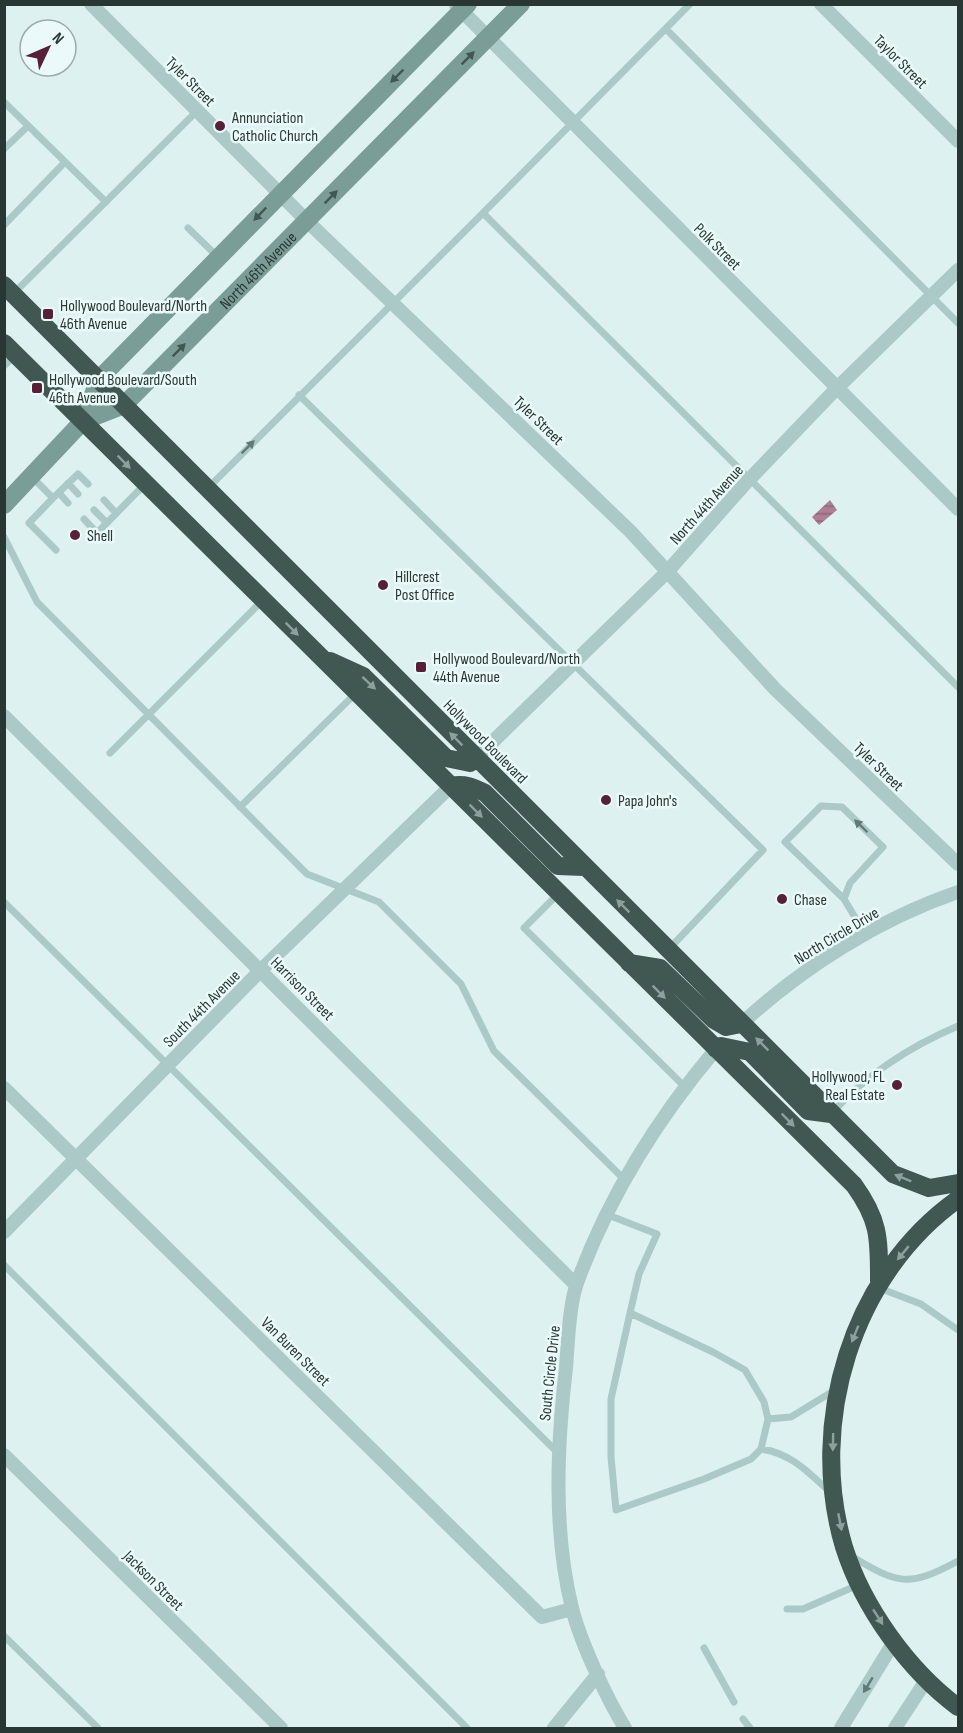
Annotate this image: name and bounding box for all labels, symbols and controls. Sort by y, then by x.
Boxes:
north arrow [18,18,78,78]
text: N [48,29,68,48]
street label: Taylor Street [869,31,931,93]
one-way arrow [460,52,474,66]
street label: Tyler Street [161,53,219,111]
one-way arrow [391,68,405,82]
place label: Annunciation Catholic Church [231,109,318,146]
marker: Annunciation Catholic Church [213,119,227,133]
one-way arrow [324,190,338,205]
one-way arrow [253,207,267,222]
street label: Polk Street [689,220,745,275]
street label: North 46th Avenue [216,228,301,314]
place label: Hollywood Boulevard/North 46th Avenue [60,297,207,334]
marker: Hollywood Boulevard/North 46th Avenue [41,307,55,321]
one-way arrow [171,344,185,358]
place label: Hollywood Boulevard/South 46th Avenue [49,371,197,408]
marker: Hollywood Boulevard/South 46th Avenue [30,381,44,395]
street label: Tyler Street [509,393,567,450]
one-way arrow [241,440,255,454]
one-way arrow [117,454,131,468]
street label: North 44th Avenue [666,461,748,549]
place label: Shell [87,527,113,546]
marker: Shell [68,528,82,542]
place label: Hillcrest Post Office [395,568,454,605]
marker: Hillcrest Post Office [376,578,390,592]
one-way arrow [285,622,299,636]
place label: Hollywood Boulevard/North 44th Avenue [433,650,580,687]
marker: Hollywood Boulevard/North 44th Avenue [414,660,428,674]
one-way arrow [361,675,375,689]
street label: Hollywood Boulevard [439,696,531,788]
one-way arrow [449,731,463,746]
street label: Tyler Street [849,739,907,796]
place label: Papa John's [618,792,678,811]
marker: Papa John's [599,793,613,807]
one-way arrow [468,803,482,817]
one-way arrow [854,819,868,833]
place label: Chase [794,891,827,910]
marker: Chase [775,892,789,906]
one-way arrow [617,900,631,914]
street label: North Circle Drive [791,904,882,969]
street label: Harrison Street [266,953,338,1025]
street label: South 44th Avenue [160,967,245,1052]
one-way arrow [651,985,665,999]
one-way arrow [754,1037,769,1051]
place label: Hollywood, FL Real Estate [811,1068,885,1105]
marker: Hollywood, FL Real Estate [890,1078,904,1092]
one-way arrow [780,1113,795,1127]
one-way arrow [893,1173,911,1183]
one-way arrow [896,1245,909,1261]
street label: Van Buren Street [256,1314,334,1391]
street label: South Circle Drive [536,1325,565,1422]
one-way arrow [850,1325,860,1343]
one-way arrow [828,1433,837,1452]
one-way arrow [836,1512,845,1531]
street label: Jackson Street [118,1546,187,1615]
one-way arrow [873,1609,884,1625]
one-way arrow [862,1677,873,1693]

